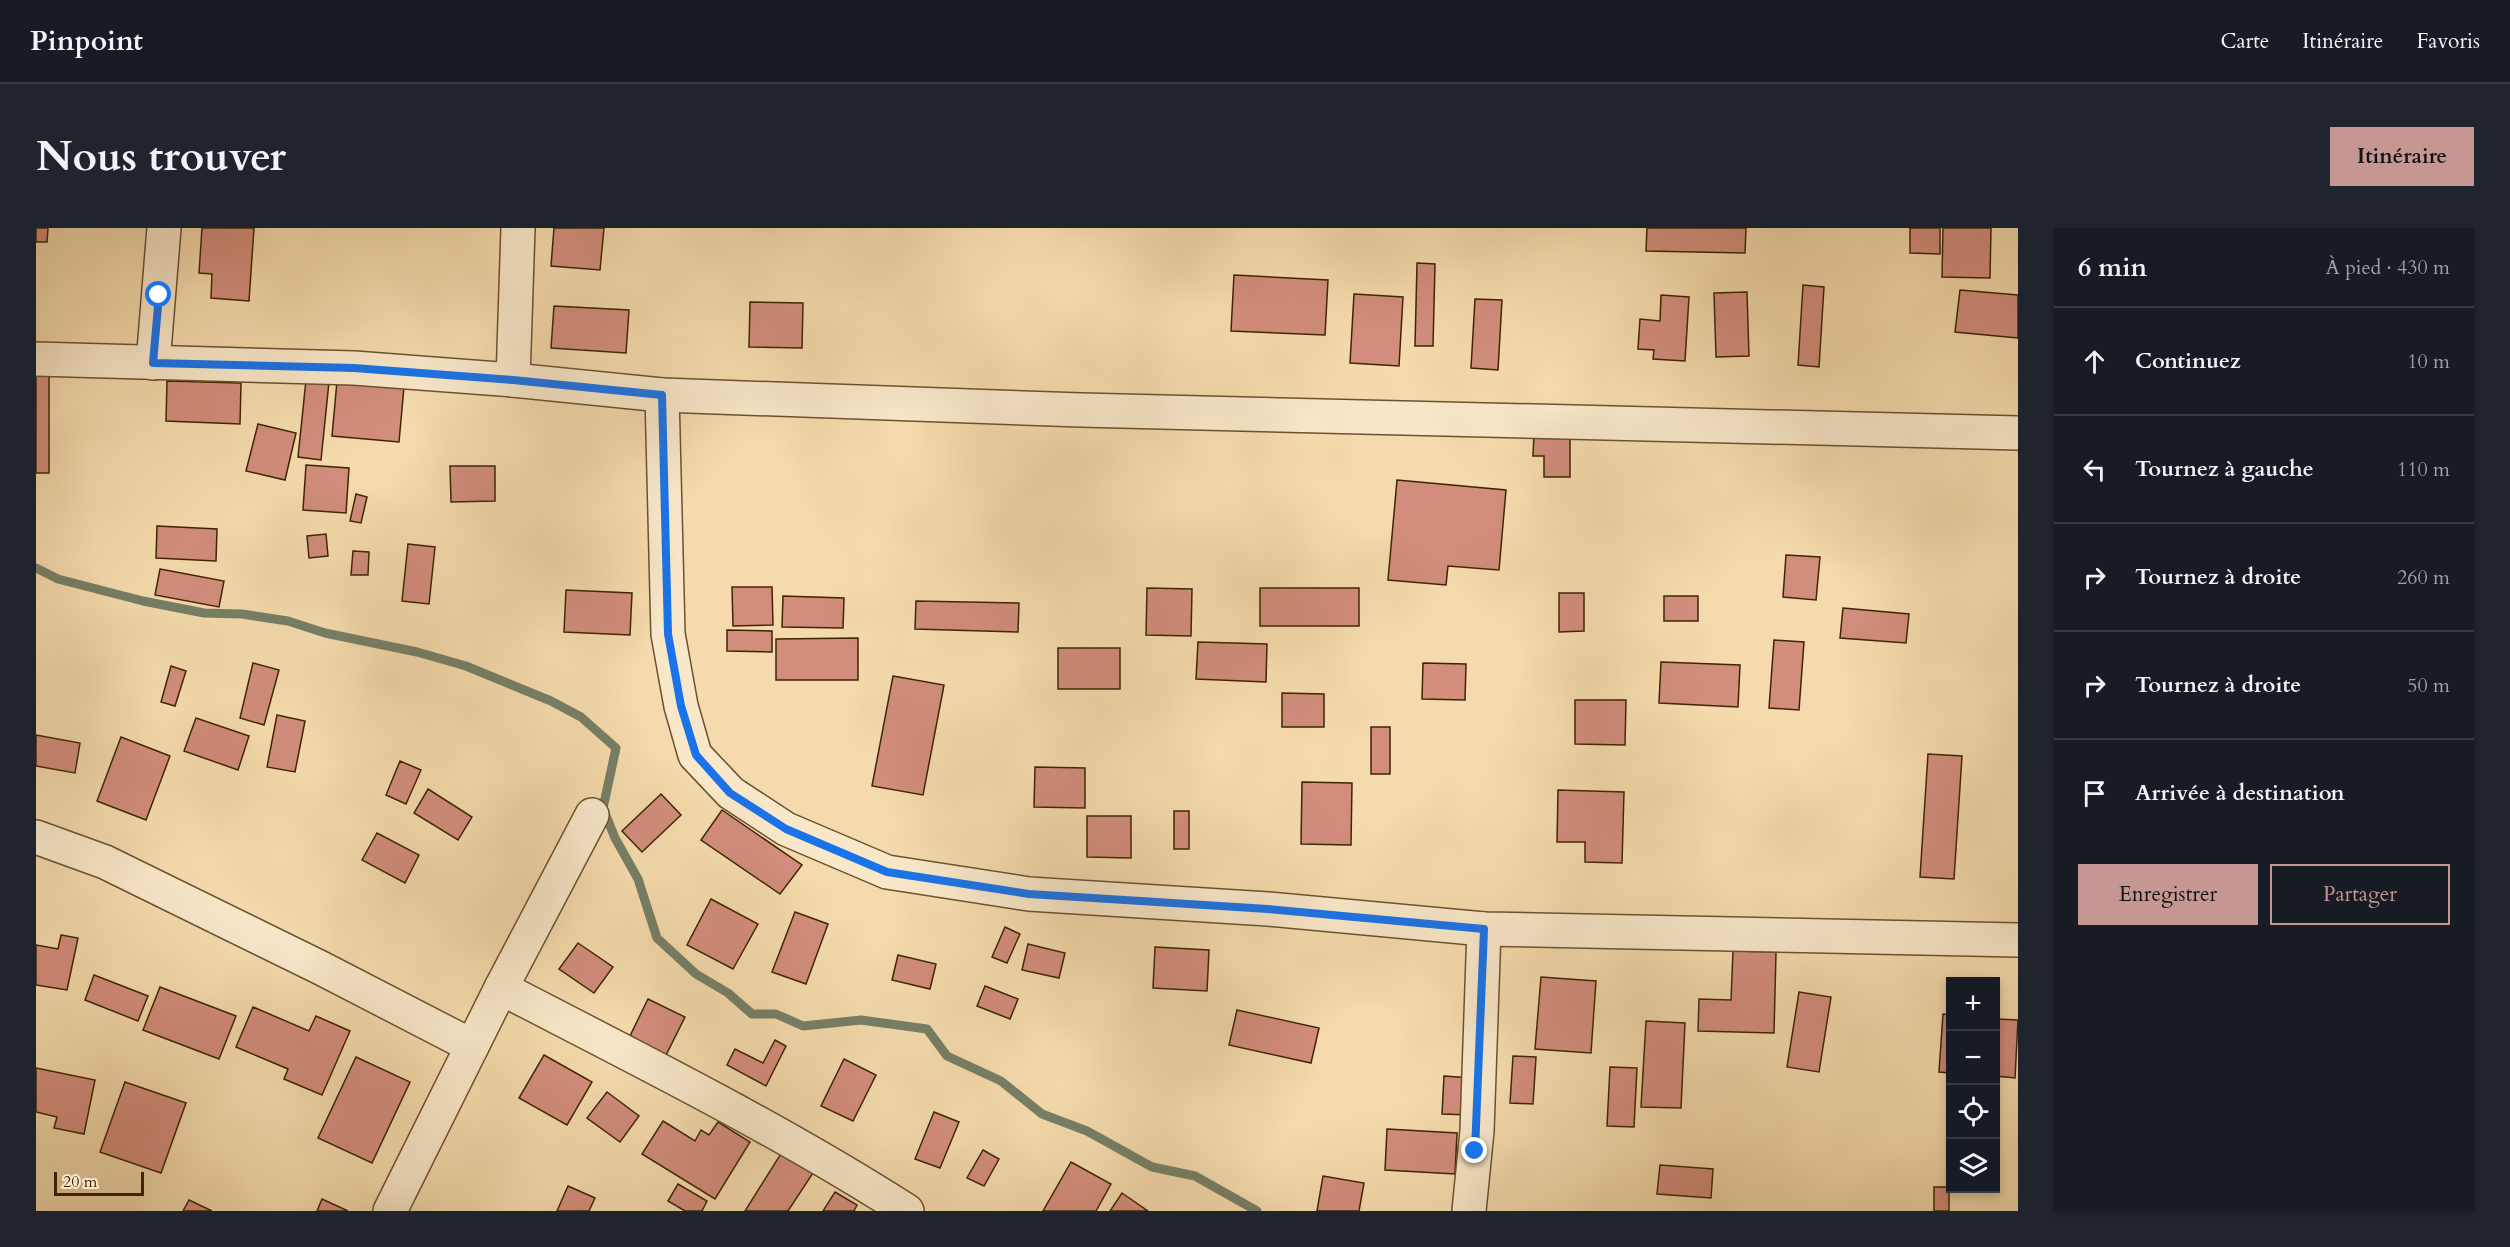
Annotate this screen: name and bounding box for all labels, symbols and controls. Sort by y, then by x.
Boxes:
text: Pinpoint [30,22,143,60]
text: Carte [2220,27,2269,56]
text: Itinéraire [2302,27,2383,56]
text: Favoris [2416,27,2480,56]
button: Itinéraire [2330,127,2474,186]
text: Nous trouver [36,128,286,185]
text: 6 min [2078,250,2147,285]
text: À pied · 430 m [2326,254,2450,281]
route start [145,281,171,307]
icon: ahead [2078,345,2111,378]
text: Continuez [2135,346,2241,376]
text: 10 m [2407,348,2450,375]
icon: left [2078,453,2111,486]
text: Tournez à gauche [2135,454,2314,484]
text: 110 m [2397,456,2450,483]
icon: right [2078,561,2111,594]
text: Tournez à droite [2135,562,2301,592]
text: 260 m [2397,564,2450,591]
icon: right [2078,669,2111,702]
text: Tournez à droite [2135,670,2301,700]
text: 50 m [2407,672,2450,699]
icon: arrive [2078,777,2111,810]
text: Arrivée à destination [2135,778,2345,808]
button: Enregistrer [2078,864,2258,925]
button: Partager [2270,864,2450,925]
map controls [1946,977,2000,1193]
button: + [1946,977,2000,1031]
button: − [1946,1031,2000,1085]
button: locate [1946,1085,2000,1139]
route end [1461,1137,1487,1163]
button: layers [1946,1139,2000,1193]
scale bar [54,1169,144,1196]
text: 20 m [63,1171,97,1193]

